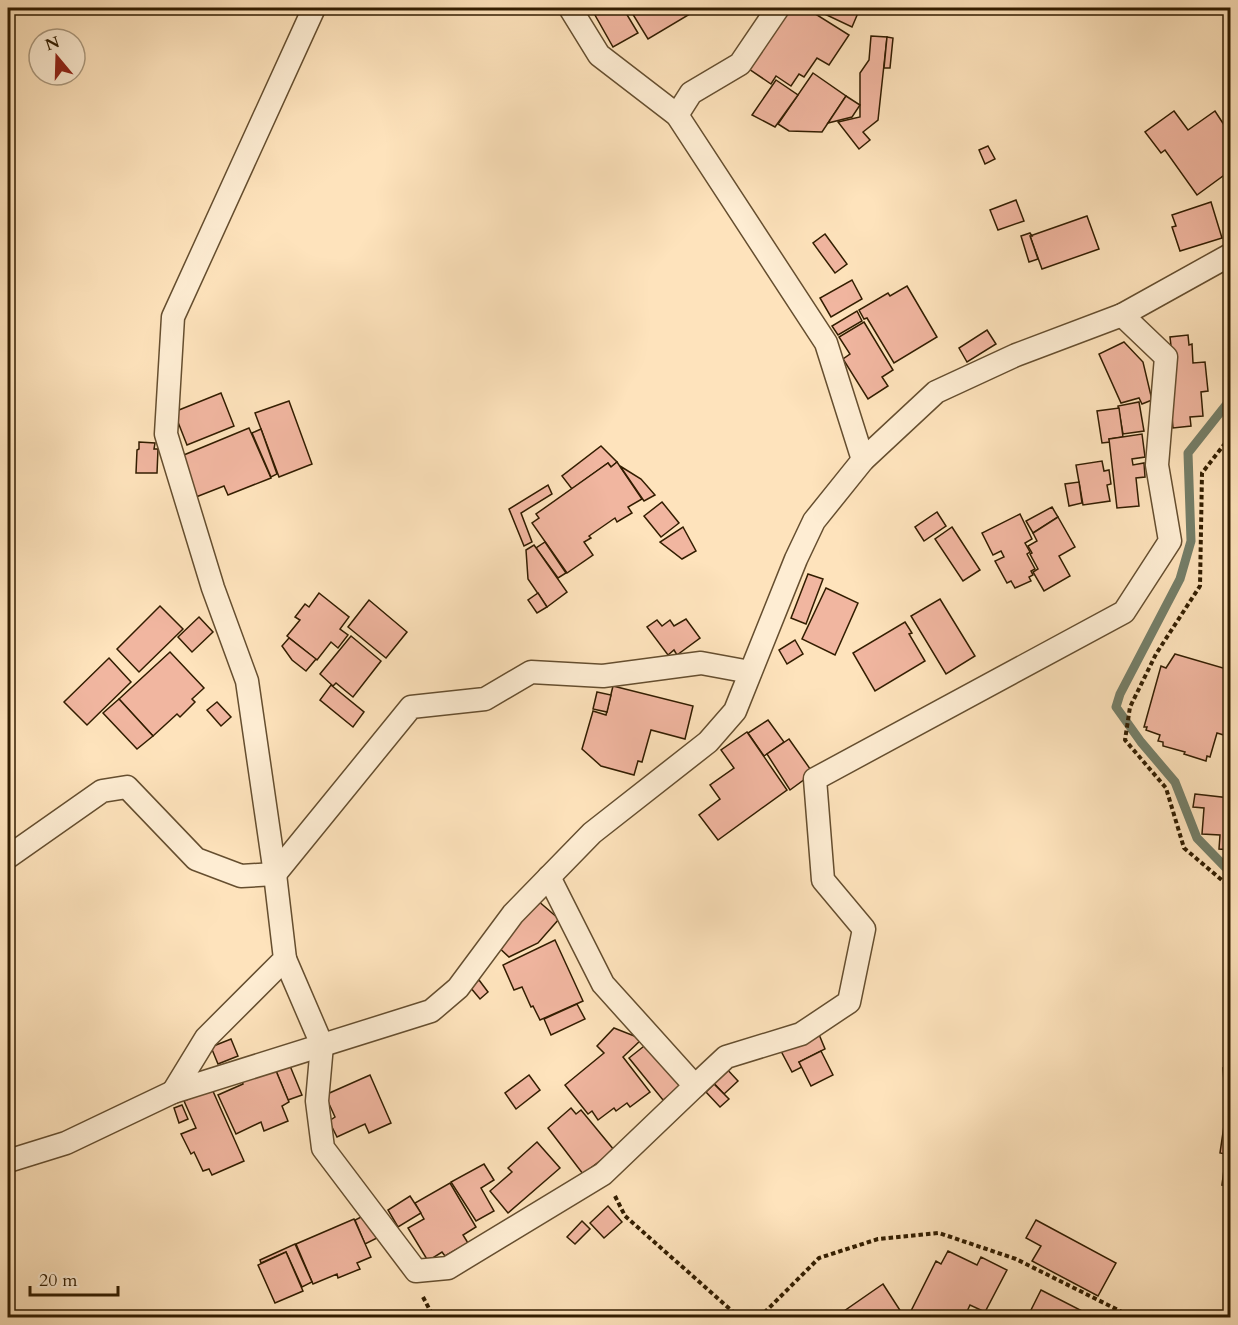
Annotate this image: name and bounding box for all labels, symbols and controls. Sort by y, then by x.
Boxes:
north arrow [27,27,87,87]
text: N [42,31,63,56]
scale bar [30,1259,118,1297]
text: 20 m [39,1268,78,1293]

